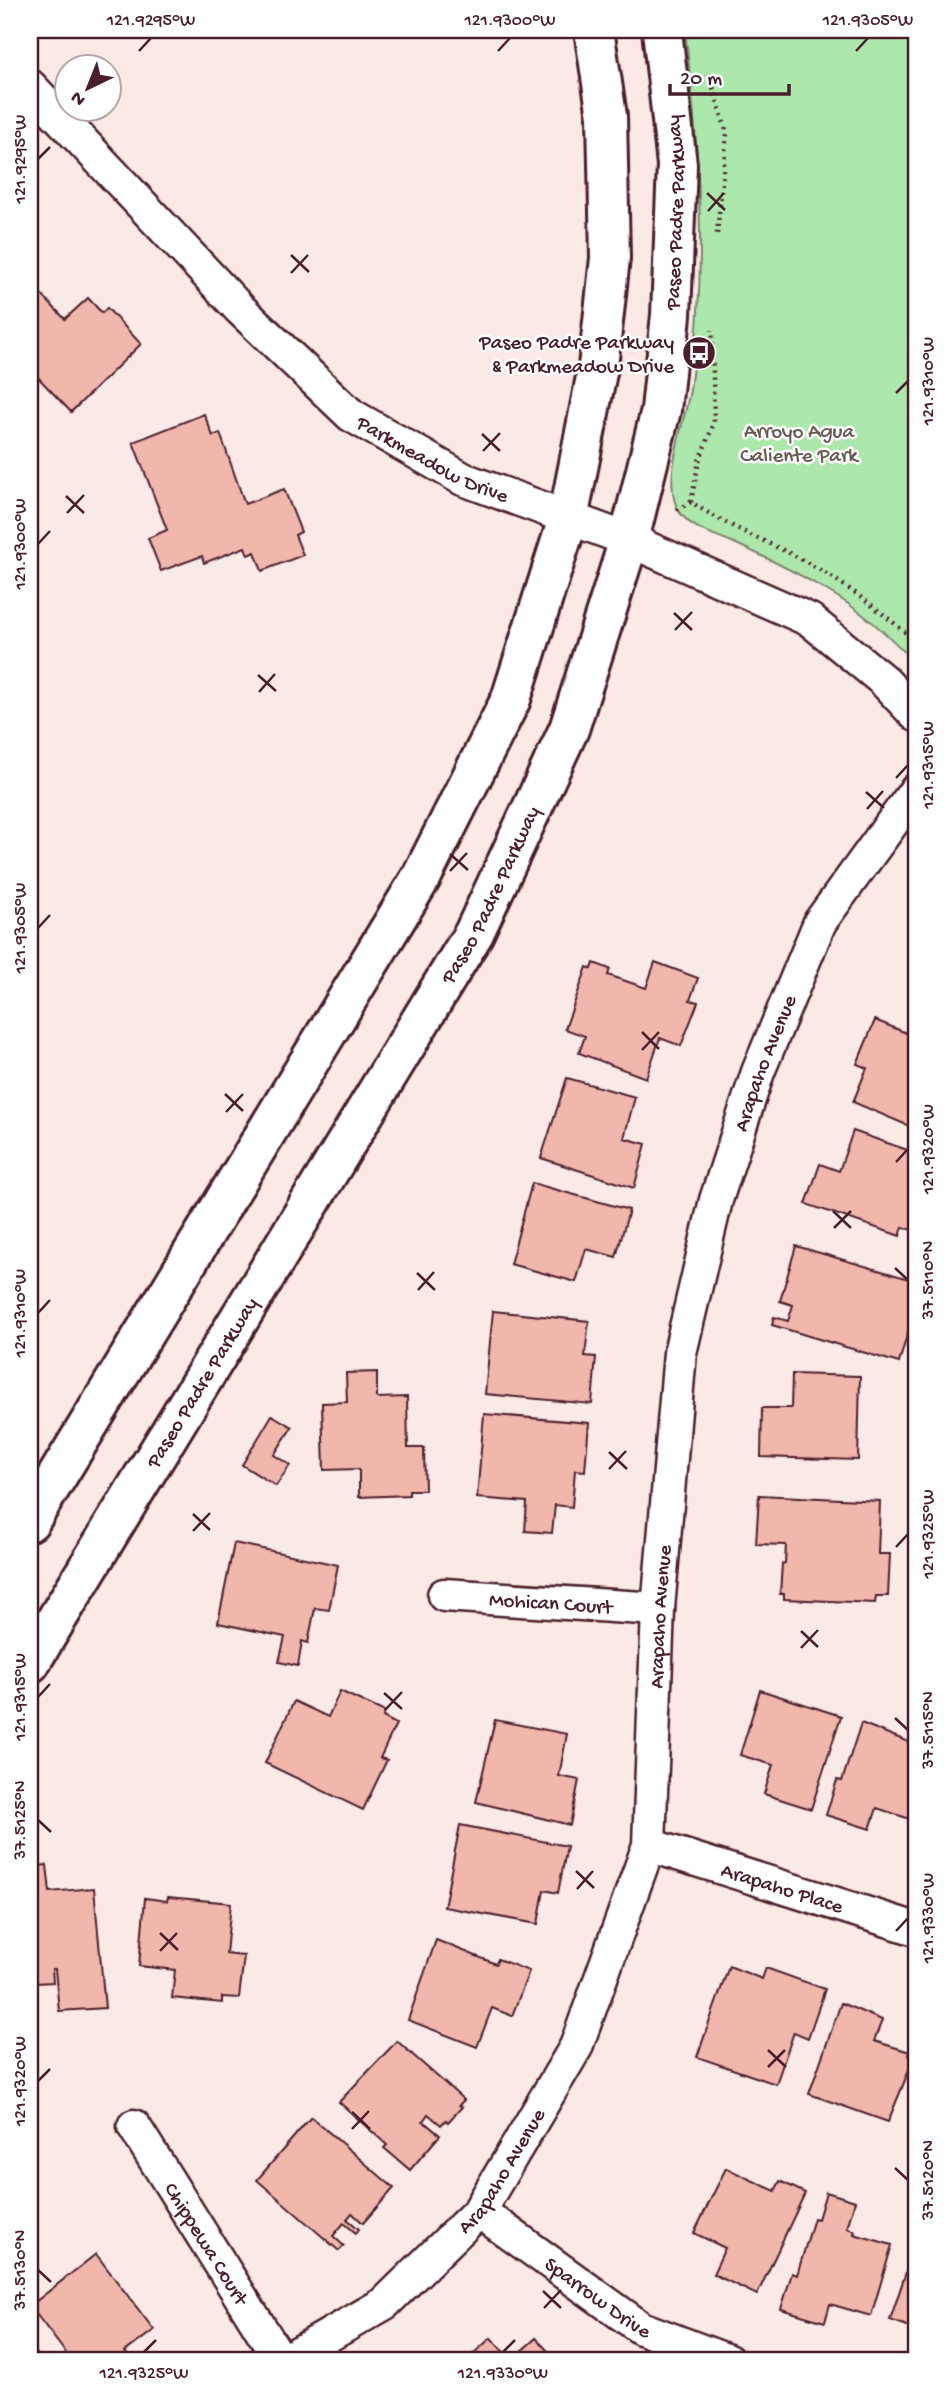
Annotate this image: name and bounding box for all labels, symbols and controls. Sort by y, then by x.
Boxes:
text: 121.9295°W [106,11,195,32]
text: 121.9300°W [463,11,556,32]
text: 121.9305°W [822,11,913,32]
north arrow [52,52,122,122]
scale bar [670,52,788,96]
text: 20 m [680,68,722,93]
text: N [66,85,91,111]
street label: Paseo Padre Parkway [662,113,693,311]
text: 121.9295°W [11,115,32,204]
place label: Paseo Padre Parkway & Parkmeadow Drive [478,332,675,381]
bus stop icon: Paseo Padre Parkway & Parkmeadow Drive [680,334,718,372]
text: 121.9310°W [919,337,940,426]
street label: Parkmeadow Drive [350,411,512,511]
park label: Arroyo Agua Caliente Park [740,421,860,470]
text: 121.9300°W [11,498,32,591]
text: 121.9315°W [919,721,940,810]
street label: Paseo Padre Parkway [437,803,547,990]
text: 121.9305°W [11,883,32,974]
street label: Arapaho Avenue [730,991,805,1135]
text: 121.9320°W [919,1104,940,1195]
text: 37.5110°N [919,1241,940,1320]
text: 121.9310°W [11,1269,32,1358]
street label: Paseo Padre Parkway [142,1294,265,1474]
text: 121.9325°W [919,1489,940,1580]
street label: Arapaho Avenue [646,1543,680,1689]
street label: Mohican Court [488,1589,615,1622]
text: 121.9315°W [11,1653,32,1742]
text: 37.5115°N [919,1691,940,1770]
text: 37.5125°N [11,1780,32,1861]
street label: Arapaho Place [717,1859,847,1922]
text: 121.9330°W [919,1873,940,1964]
text: 121.9320°W [11,2036,32,2127]
street label: Arapaho Avenue [454,2104,553,2241]
text: 37.5120°N [919,2140,940,2221]
street label: Chippewa Court [157,2179,253,2313]
text: 37.5130°N [11,2230,32,2311]
street label: Sparrow Drive [538,2253,654,2347]
text: 121.9325°W [98,2364,189,2385]
text: 121.9330°W [457,2364,548,2385]

